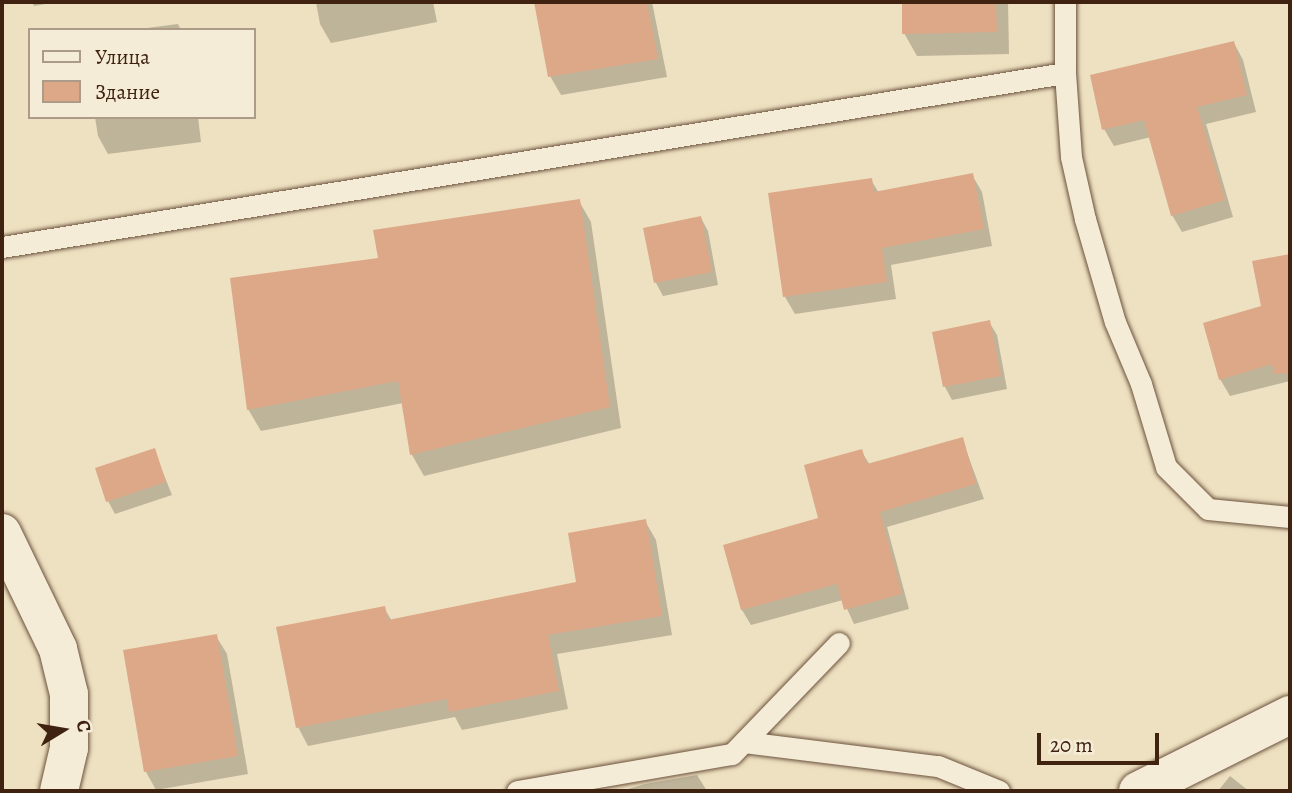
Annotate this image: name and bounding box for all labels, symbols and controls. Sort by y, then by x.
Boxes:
legend [28,28,256,119]
text: Улица [95,43,150,71]
text: Здание [95,78,160,106]
north arrow [28,695,98,765]
text: С [70,718,97,734]
scale bar [1040,720,1162,764]
text: 20 m [1050,731,1093,759]

